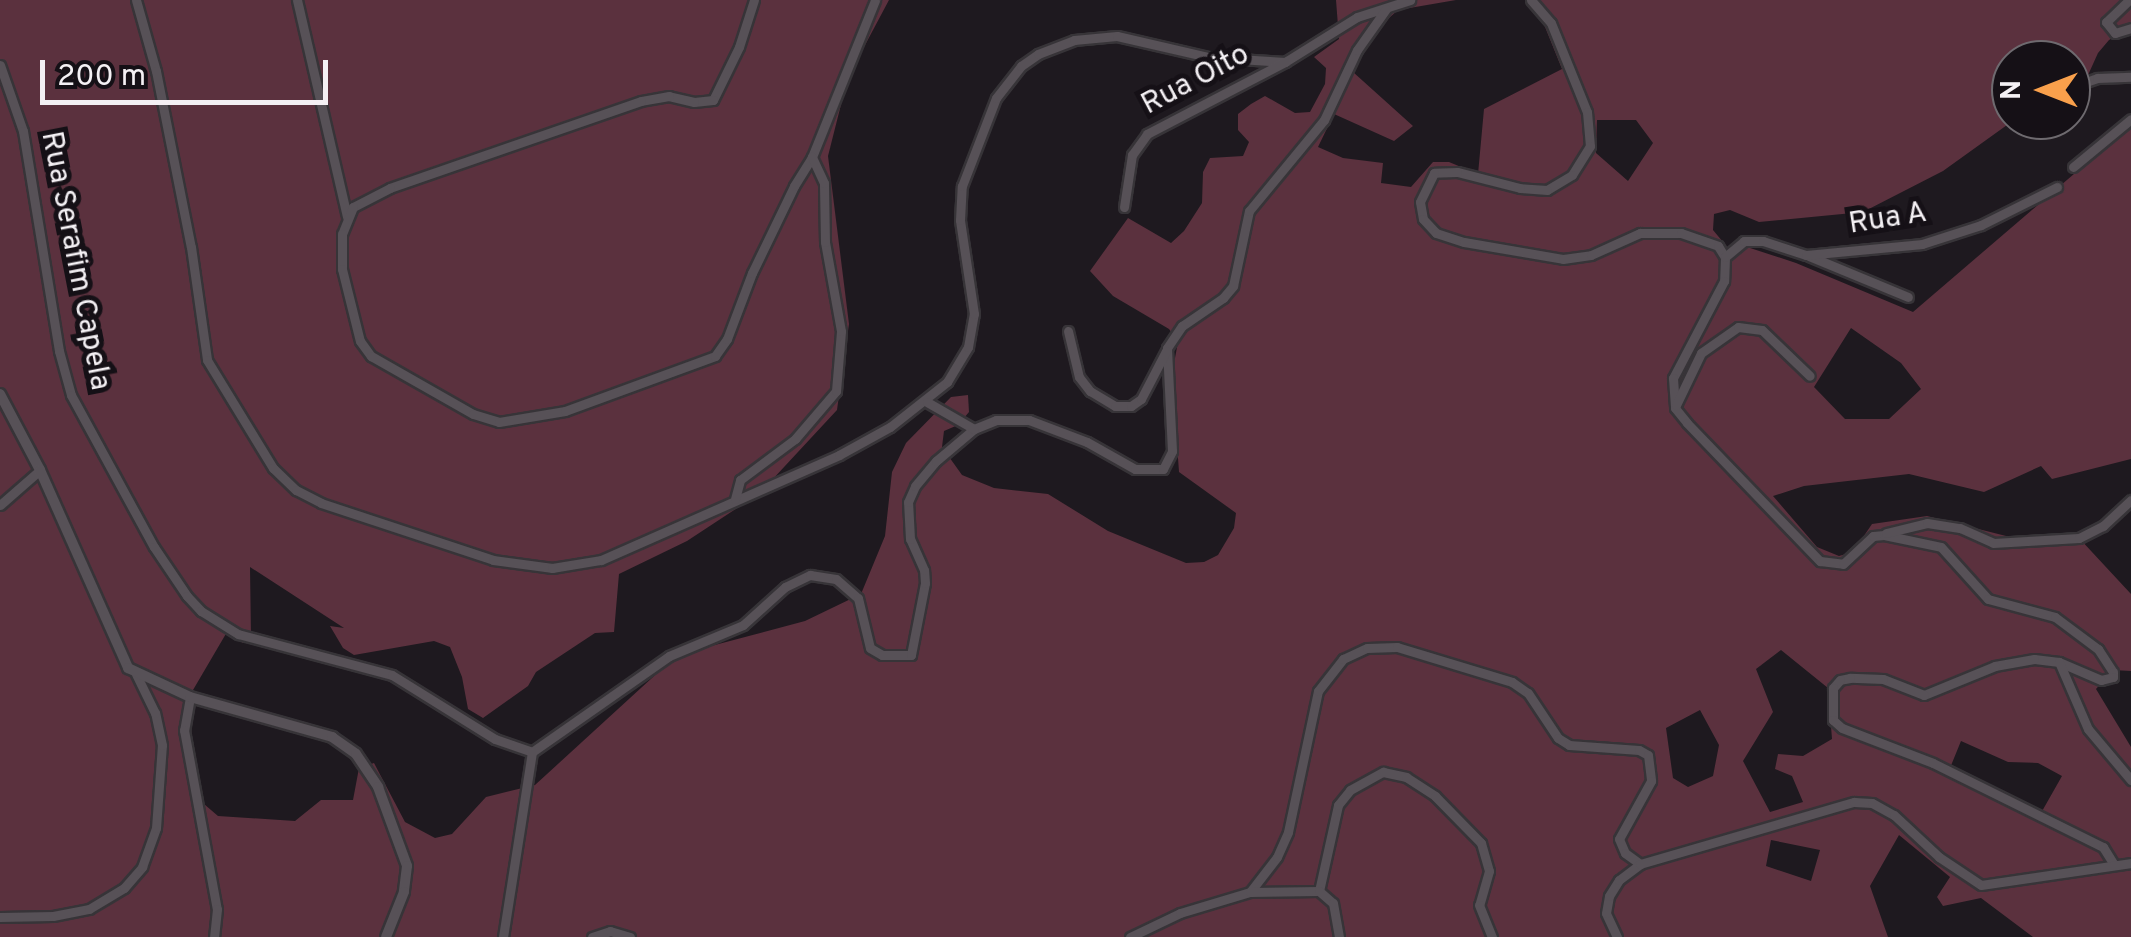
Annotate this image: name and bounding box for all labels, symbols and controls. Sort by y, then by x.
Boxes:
street label: Rua Oito [1136,38,1256,124]
scale bar [45,40,332,102]
north arrow [1991,40,2091,140]
text: 200 m [57,59,146,96]
text: N [1995,80,2031,100]
street label: Rua Serafim Capela [31,128,117,394]
street label: Rua A [1846,196,1930,244]

